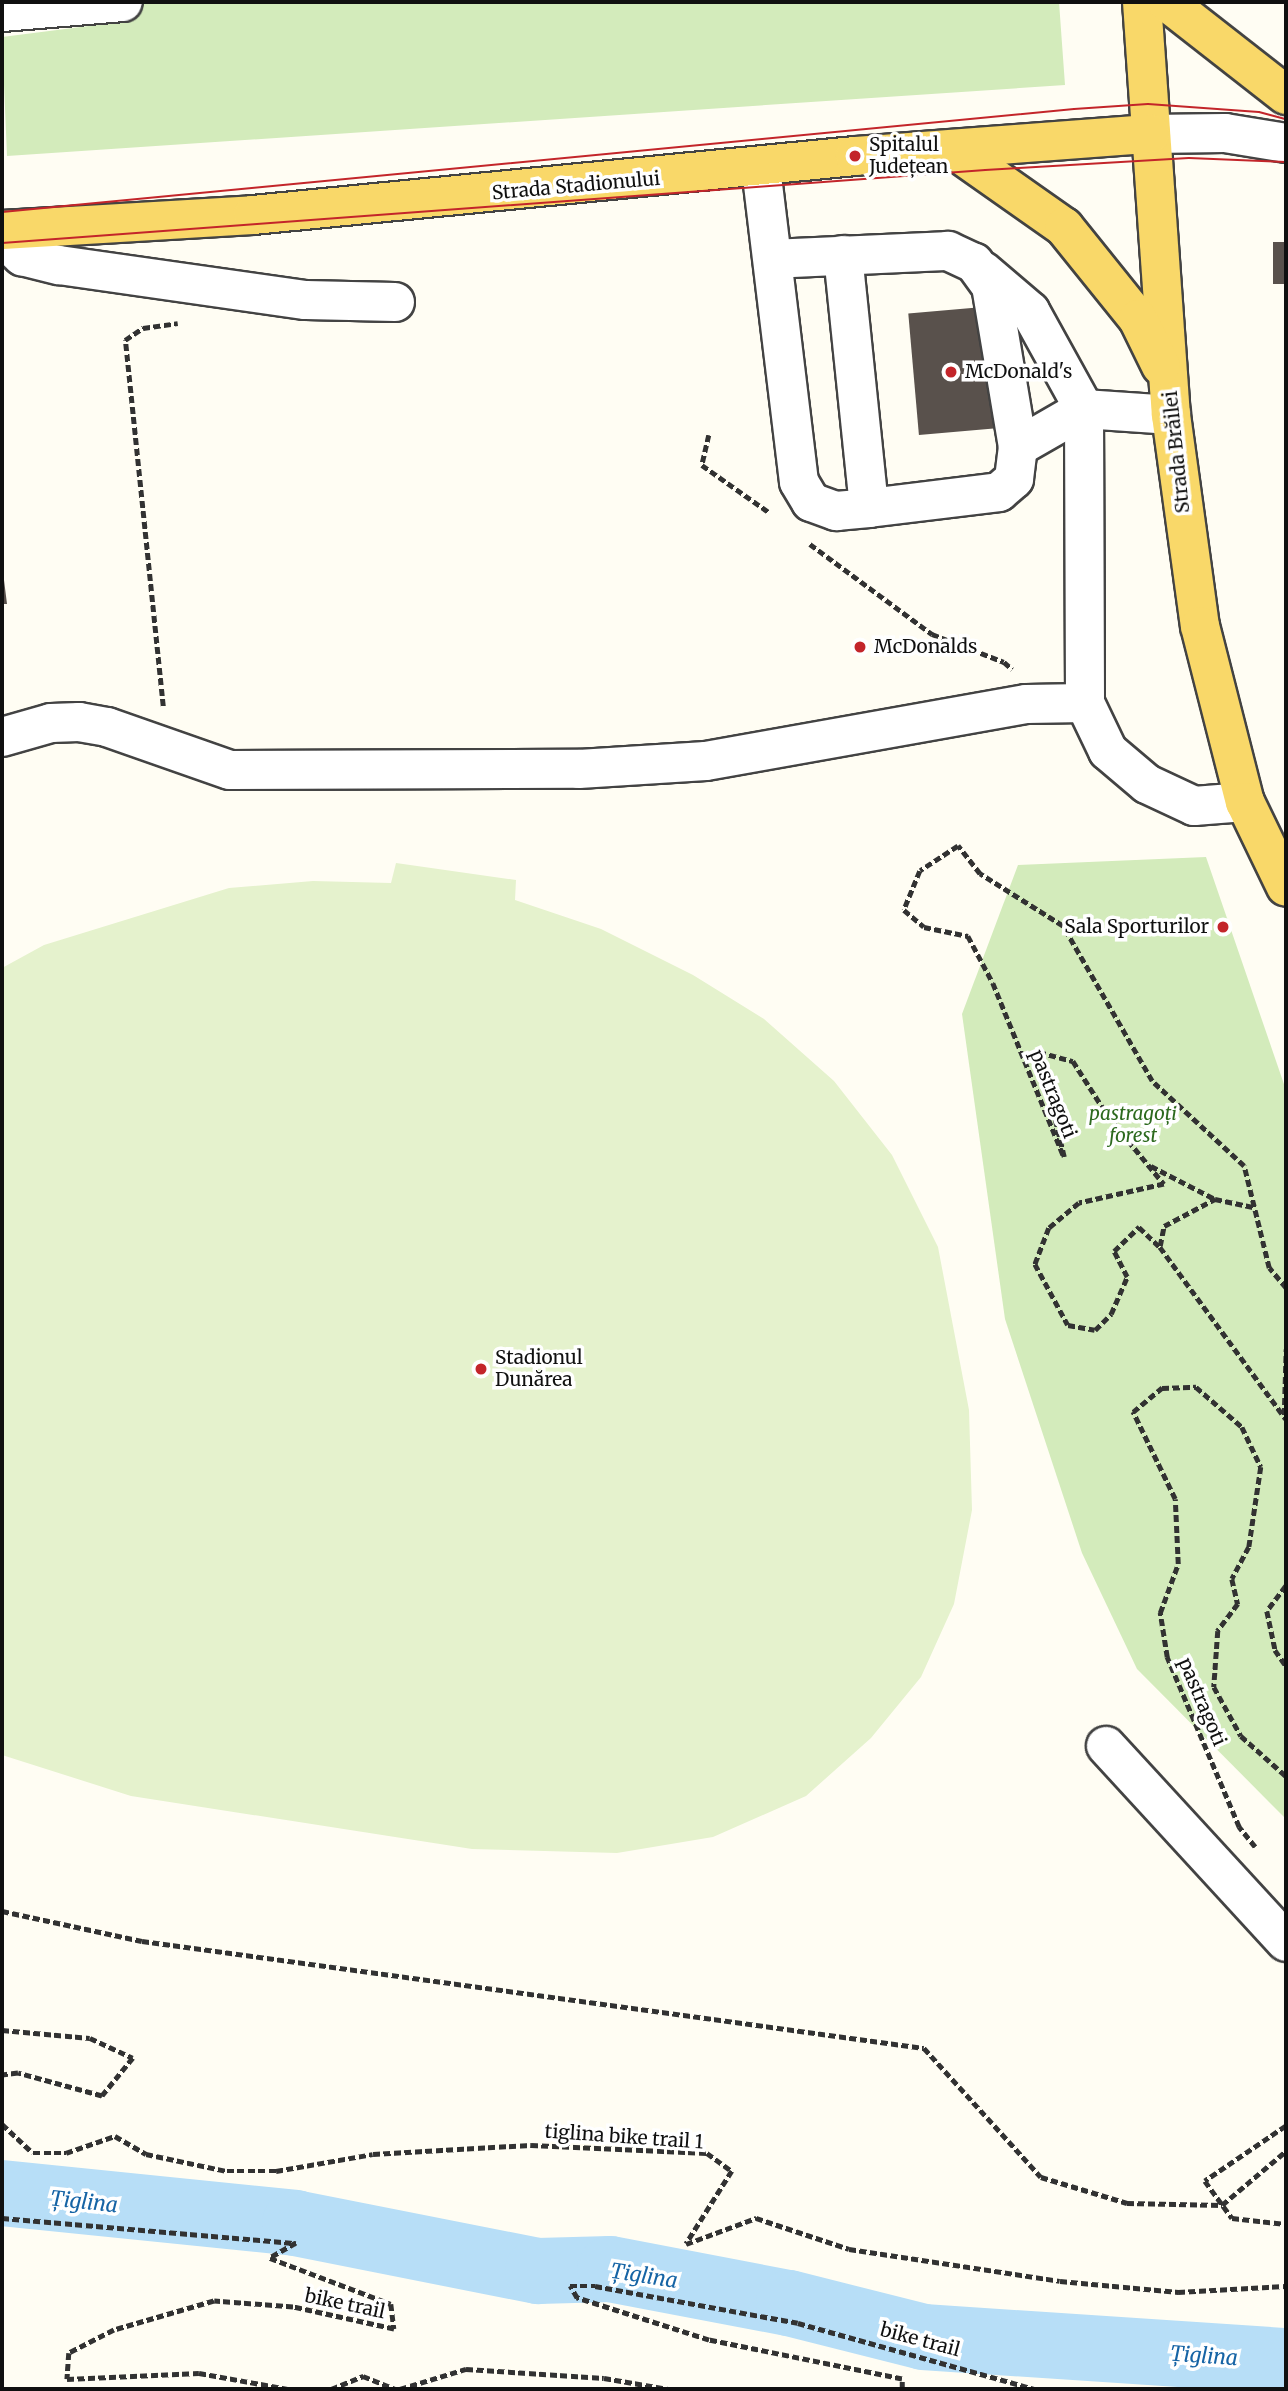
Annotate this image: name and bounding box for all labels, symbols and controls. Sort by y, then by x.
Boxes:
place label: Spitalul Județean [869,134,948,178]
marker: Spitalul Județean [847,148,863,164]
street label: Strada Stadionului [491,167,661,205]
place label: McDonald's [965,361,1072,383]
marker: McDonald's [943,364,959,380]
street label: Strada Brăilei [1159,390,1195,514]
place label: McDonalds [874,636,977,658]
marker: McDonalds [852,639,868,655]
place label: Sala Sporturilor [1064,916,1209,938]
marker: Sala Sporturilor [1215,919,1231,935]
street label: pastragoti [1025,1046,1081,1142]
park label: pastragoți forest [1089,1103,1177,1147]
place label: Stadionul Dunărea [495,1347,583,1391]
marker: Stadionul Dunărea [473,1361,489,1377]
street label: pastragoti [1173,1655,1231,1749]
street label: tiglina bike trail 1 [544,2120,704,2154]
water label: Țiglina [49,2186,119,2218]
water label: Țiglina [609,2258,679,2294]
street label: bike trail [303,2284,387,2324]
street label: bike trail [878,2318,962,2362]
water label: Țiglina [1169,2341,1239,2371]

